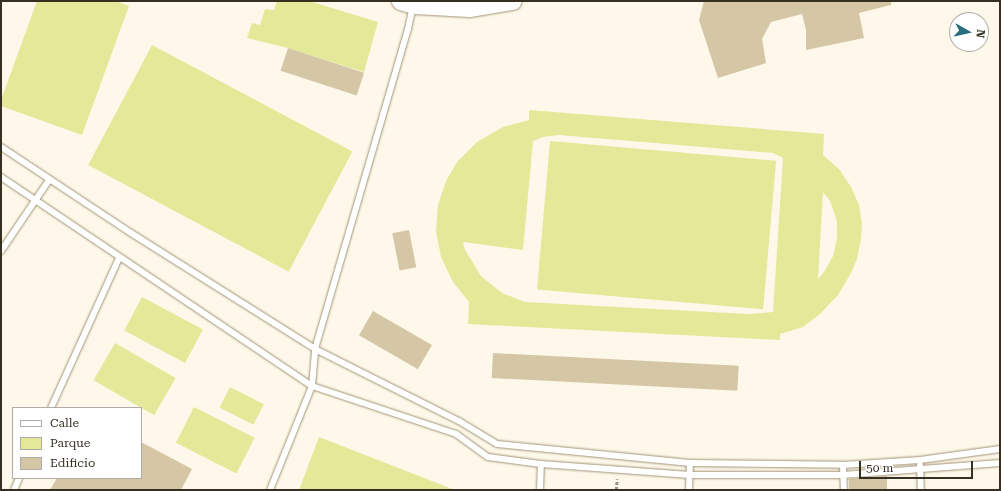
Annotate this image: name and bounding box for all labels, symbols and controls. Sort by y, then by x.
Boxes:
north arrow [949,12,989,52]
text: N [973,28,987,39]
legend [12,407,142,479]
text: Calle [50,416,79,430]
text: Parque [50,436,90,450]
scale bar [861,453,975,479]
text: Edificio [50,456,95,470]
text: 50 m [866,461,893,475]

